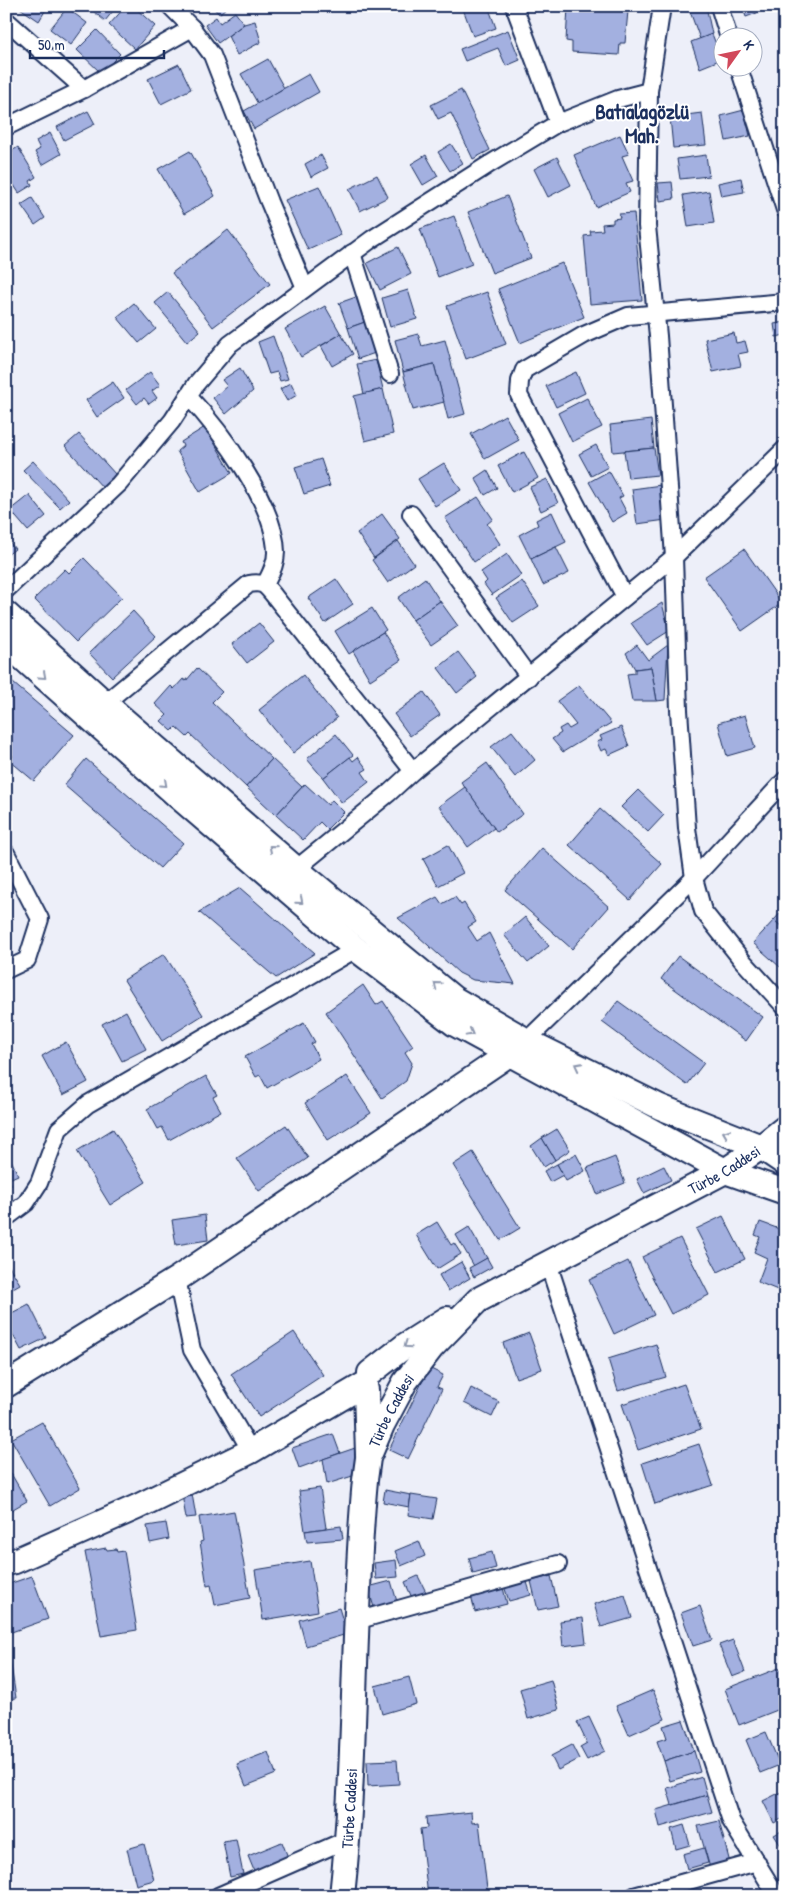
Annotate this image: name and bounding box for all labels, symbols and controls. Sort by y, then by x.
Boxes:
scale bar [30,28,164,60]
north arrow [714,28,764,78]
text: 50 m [38,34,65,55]
text: K [739,36,760,53]
district label: Batıalagözlü Mah. [595,97,689,150]
one-way arrow [37,670,46,679]
one-way arrow [159,778,168,787]
one-way arrow [268,845,277,854]
one-way arrow [295,896,304,905]
one-way arrow [434,982,443,991]
one-way arrow [465,1026,474,1036]
one-way arrow [574,1062,583,1073]
one-way arrow [722,1129,731,1139]
street label: Türbe Caddesi [684,1140,764,1199]
one-way arrow [404,1339,413,1348]
street label: Türbe Caddesi [363,1368,419,1450]
street label: Türbe Caddesi [335,1768,362,1849]

